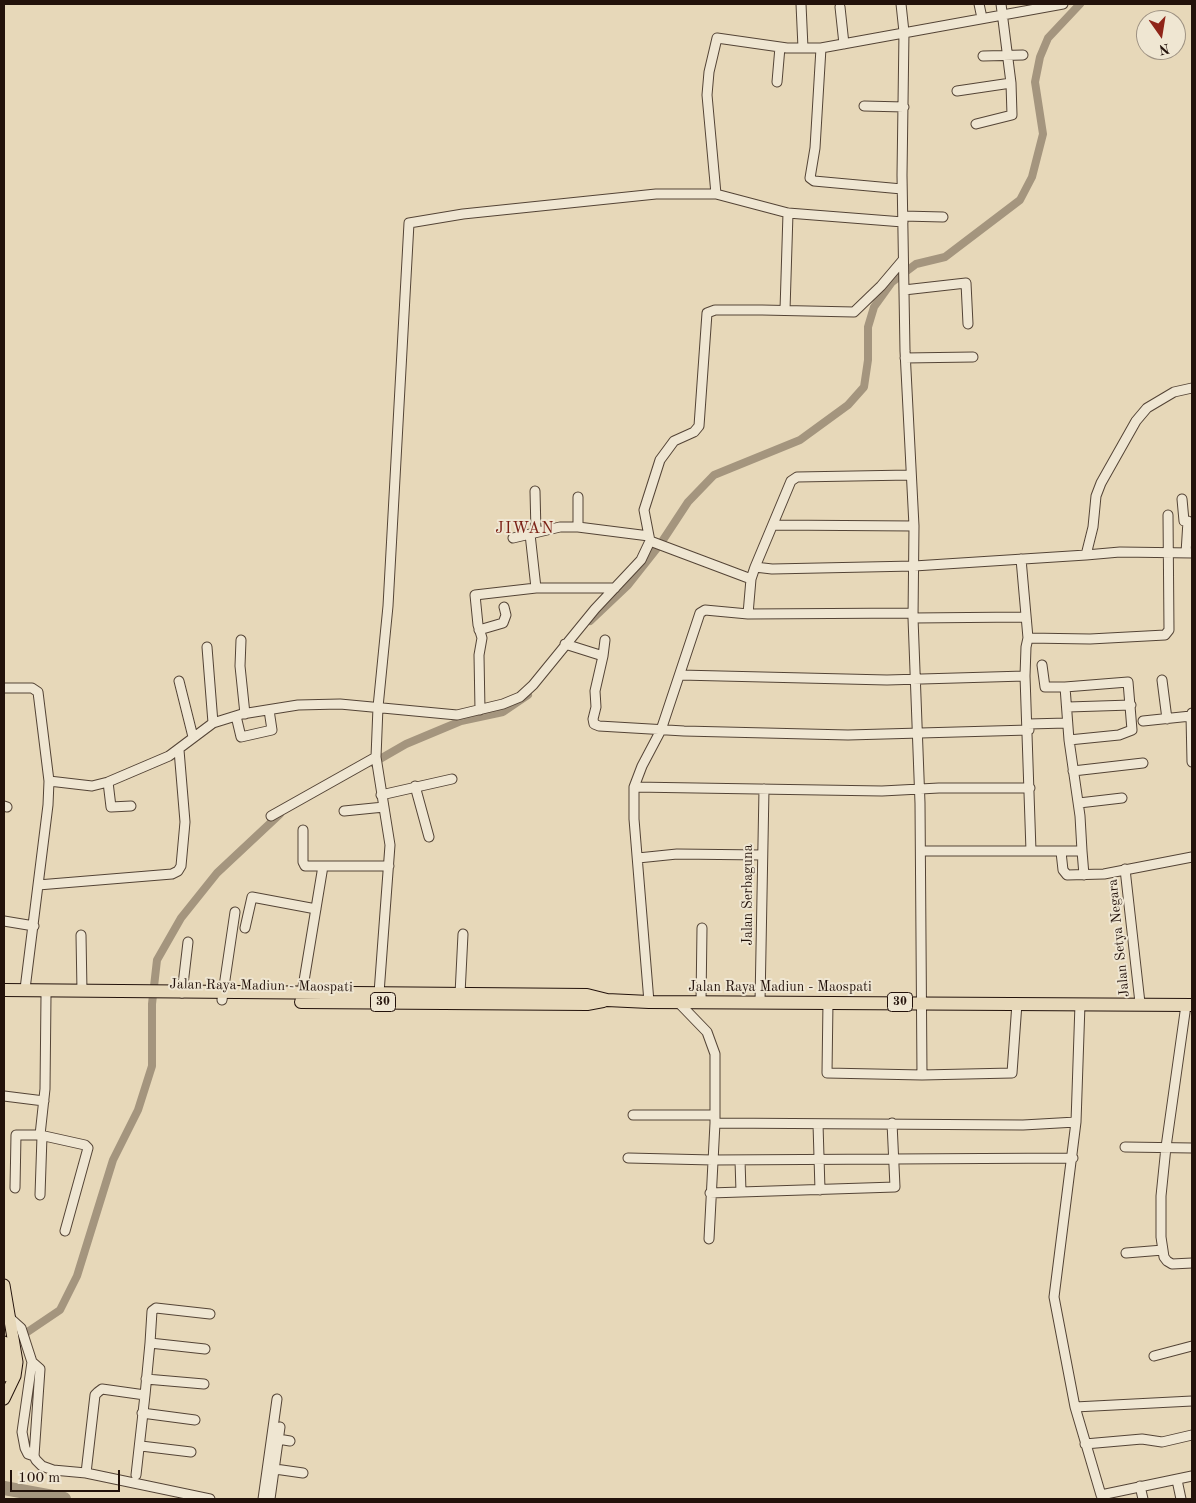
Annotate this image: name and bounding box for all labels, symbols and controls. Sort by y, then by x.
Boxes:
north arrow [1136,10,1186,60]
text: N [1157,41,1171,57]
district label: JIWAN [495,519,555,539]
street label: Jalan Serbaguna [740,844,756,946]
street label: Jalan Setya Negara [1104,878,1134,998]
street label: Jalan Raya Madiun - Maospati [169,976,353,996]
street label: Jalan Raya Madiun - Maospati [688,979,872,995]
road number: 30 [370,992,396,1012]
road number: 30 [888,992,912,1012]
scale bar [12,1460,122,1492]
text: 100 m [18,1471,60,1486]

